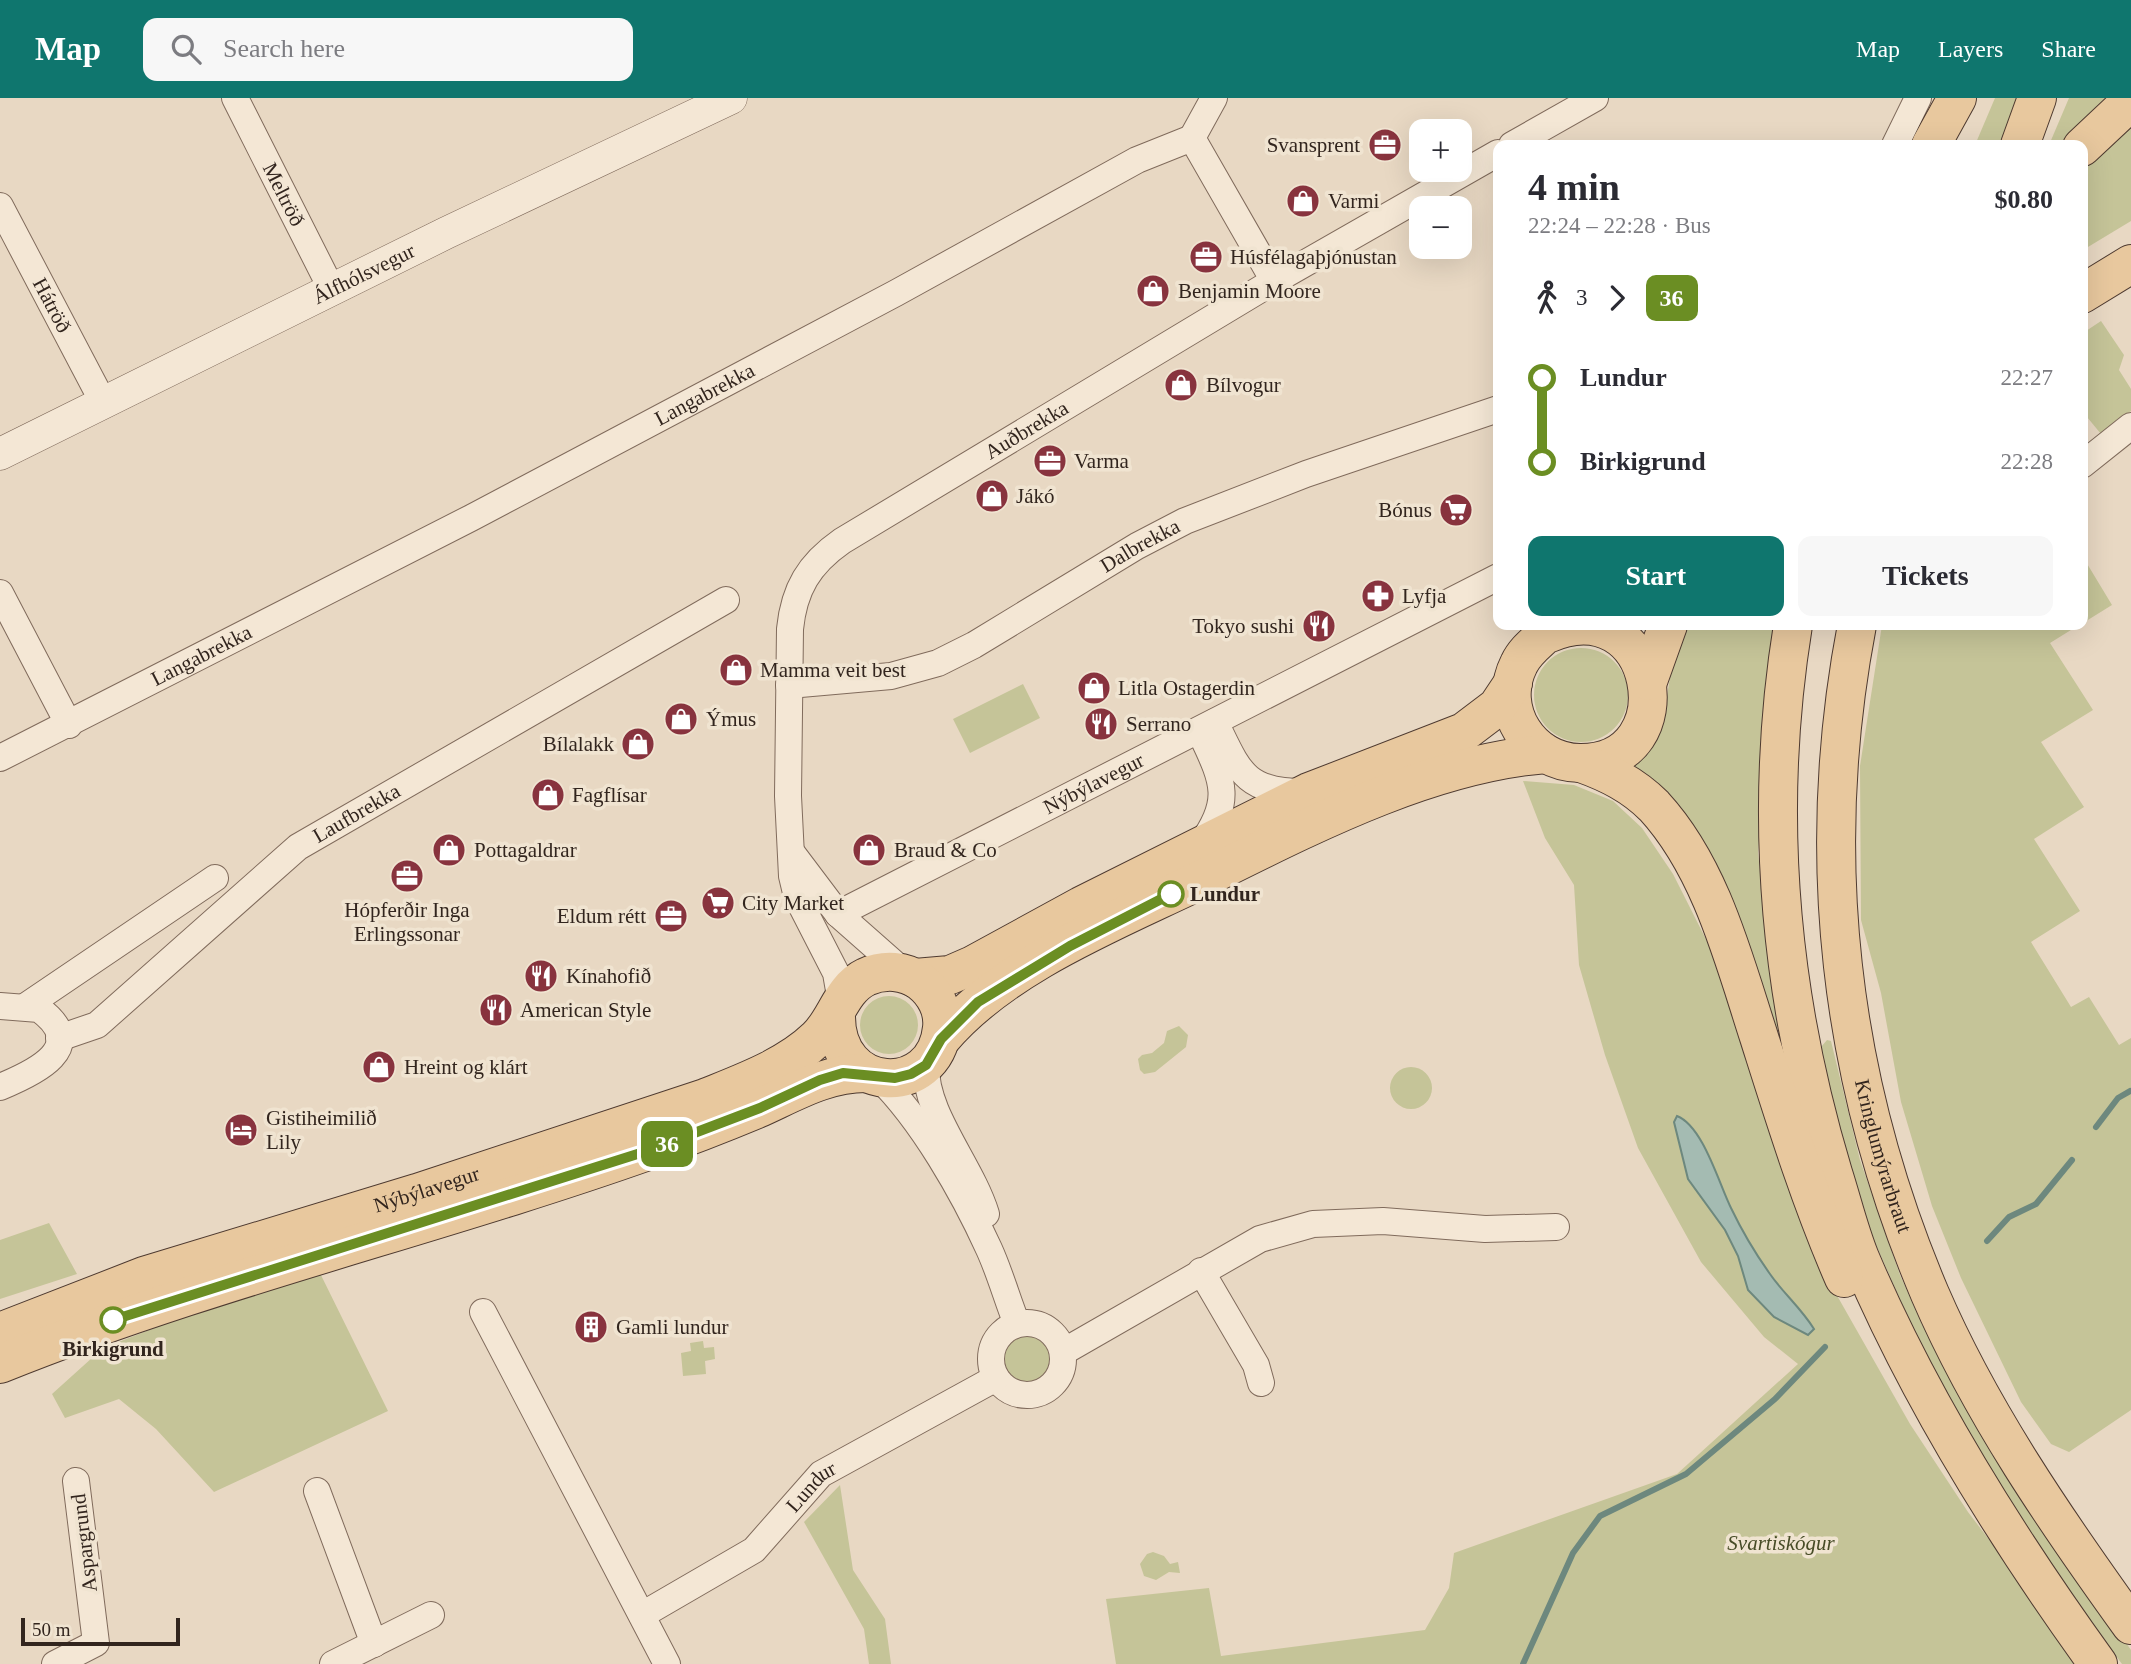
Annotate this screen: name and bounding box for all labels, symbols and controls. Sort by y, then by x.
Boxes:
search box [143,18,633,81]
icon: search [167,30,205,68]
text: Map [35,31,101,67]
text: Search here [223,34,345,63]
text: Map [1856,36,1900,62]
text: Layers [1938,36,2003,62]
text: Share [2041,36,2096,62]
map controls [1409,119,1472,259]
button: + [1409,119,1472,182]
office icon: Svansprent [1366,126,1404,164]
place label: Svansprent [1267,133,1360,157]
street label: Meltröð [258,159,310,230]
text: 4 min [1528,166,1620,208]
shop icon: Varmi [1284,182,1322,220]
text: $0.80 [1995,185,2053,214]
place label: Varmi [1328,189,1379,213]
button: − [1409,196,1472,259]
text: 22:24 – 22:28 · Bus [1528,213,1711,238]
street label: Álfhólsvegur [309,238,419,309]
office icon: Húsfélagaþjónustan [1187,238,1225,276]
place label: Húsfélagaþjónustan [1230,245,1397,269]
shop icon: Benjamin Moore [1134,272,1172,310]
street label: Hátröð [28,274,76,337]
place label: Benjamin Moore [1178,279,1321,303]
icon: walk [1528,279,1566,317]
icon: forward [1598,279,1636,317]
text: 3 [1576,285,1588,310]
text: 36 [1660,285,1684,311]
street label: Langabrekka [651,358,759,431]
text: Lundur [1580,363,1667,392]
text: 22:27 [2001,365,2053,390]
shop icon: Bílvogur [1162,366,1200,404]
place label: Bílvogur [1206,373,1281,397]
street label: Auðbrekka [980,395,1073,464]
office icon: Varma [1031,442,1069,480]
text: Birkigrund [1580,447,1706,476]
place label: Varma [1074,449,1129,473]
text: 22:28 [2001,449,2053,474]
shop icon: Jákó [973,477,1011,515]
place label: Jákó [1016,484,1055,508]
supermarket icon: Bónus [1437,491,1475,529]
place label: Bónus [1378,498,1432,522]
street label: Dalbrekka [1096,514,1184,577]
button: Start [1528,536,1784,616]
button: Tickets [1798,536,2053,616]
pharmacy icon: Lyfja [1359,577,1397,615]
place label: Lyfja [1402,584,1447,608]
restaurant icon: Tokyo sushi [1300,607,1338,645]
place label: Tokyo sushi [1192,614,1294,638]
street label: Langabrekka [147,620,256,691]
shop icon: Mamma veit best [717,651,755,689]
place label: Mamma veit best [760,658,906,682]
shop icon: Litla Ostagerdin [1075,669,1113,707]
place label: Litla Ostagerdin [1118,676,1256,700]
shop icon: Ýmus [662,700,700,738]
restaurant icon: Serrano [1082,705,1120,743]
place label: Ýmus [706,707,756,731]
place label: Serrano [1126,712,1191,736]
shop icon: Bílalakk [619,725,657,763]
place label: Bílalakk [543,732,614,756]
street label: Nýbýlavegur [1039,748,1148,819]
shop icon: Fagflísar [529,776,567,814]
street label: Laufbrekka [308,778,405,848]
place label: Fagflísar [572,783,647,807]
shop icon: Pottagaldrar [430,831,468,869]
shop icon: Braud & Co [850,831,888,869]
place label: Pottagaldrar [474,838,577,862]
place label: Braud & Co [894,838,997,862]
office icon: Hópferðir Inga Erlingssonar [388,857,426,895]
marker: Lundur [1158,881,1184,907]
place label: Lundur [1190,882,1260,906]
supermarket icon: City Market [699,884,737,922]
place label: City Market [742,891,844,915]
office icon: Eldum rétt [652,897,690,935]
place label: Hópferðir Inga Erlingssonar [344,898,470,946]
place label: Eldum rétt [557,904,646,928]
restaurant icon: Kínahofið [522,957,560,995]
place label: Kínahofið [566,964,651,988]
restaurant icon: American Style [477,991,515,1029]
place label: American Style [520,998,651,1022]
shop icon: Hreint og klárt [360,1048,398,1086]
place label: Hreint og klárt [404,1055,528,1079]
street label: Kringlumýrarbraut [1850,1077,1917,1236]
place label: Gistiheimilið Lily [266,1106,377,1154]
hotel icon: Gistiheimilið Lily [222,1111,260,1149]
line badge: 36 [636,1121,698,1167]
text: 36 [655,1131,679,1157]
street label: Nýbýlavegur [371,1161,482,1217]
marker: Birkigrund [100,1307,126,1333]
building icon: Gamli lundur [572,1308,610,1346]
place label: Gamli lundur [616,1315,729,1339]
place label: Birkigrund [62,1337,164,1361]
street label: Lundur [781,1456,840,1517]
street label: Aspargrund [66,1492,102,1593]
park label: Svartiskógur [1727,1531,1835,1555]
scale bar [21,1615,180,1647]
text: 50 m [32,1619,71,1640]

